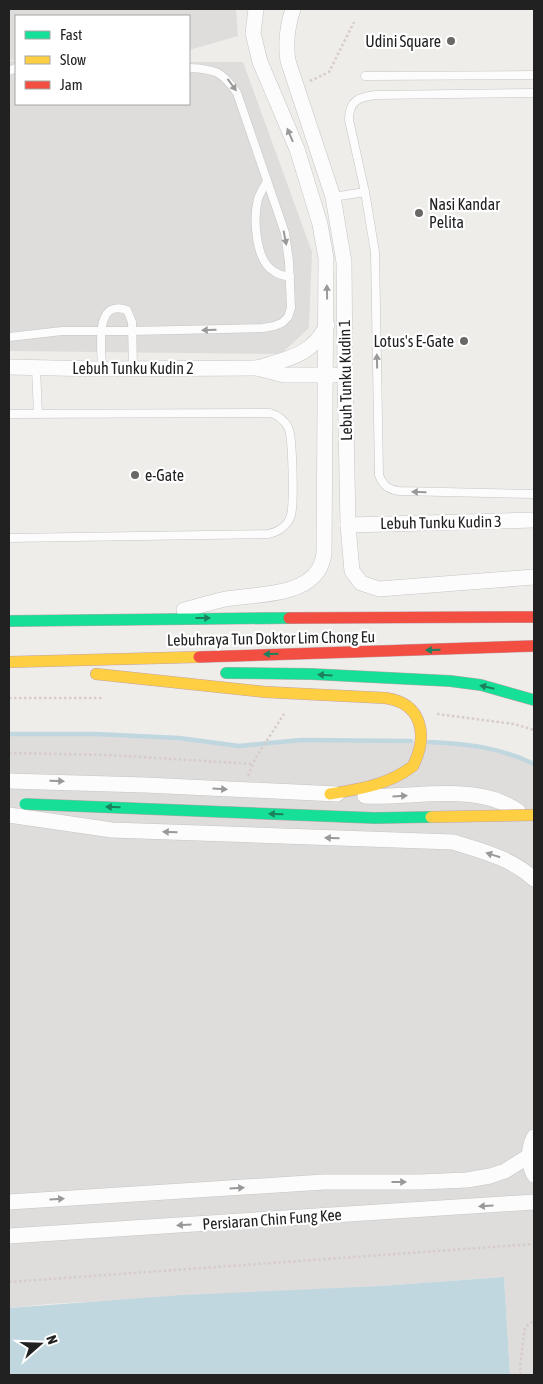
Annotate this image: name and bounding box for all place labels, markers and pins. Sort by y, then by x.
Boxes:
place label: Udini Square [365,32,441,51]
marker: Udini Square [445,35,457,47]
place label: Nasi Kandar Pelita [429,195,500,231]
marker: Nasi Kandar Pelita [413,207,425,219]
place label: Lotus's E-Gate [373,332,454,350]
marker: Lotus's E-Gate [458,335,470,347]
place label: e-Gate [145,466,184,484]
marker: e-Gate [129,469,141,481]

